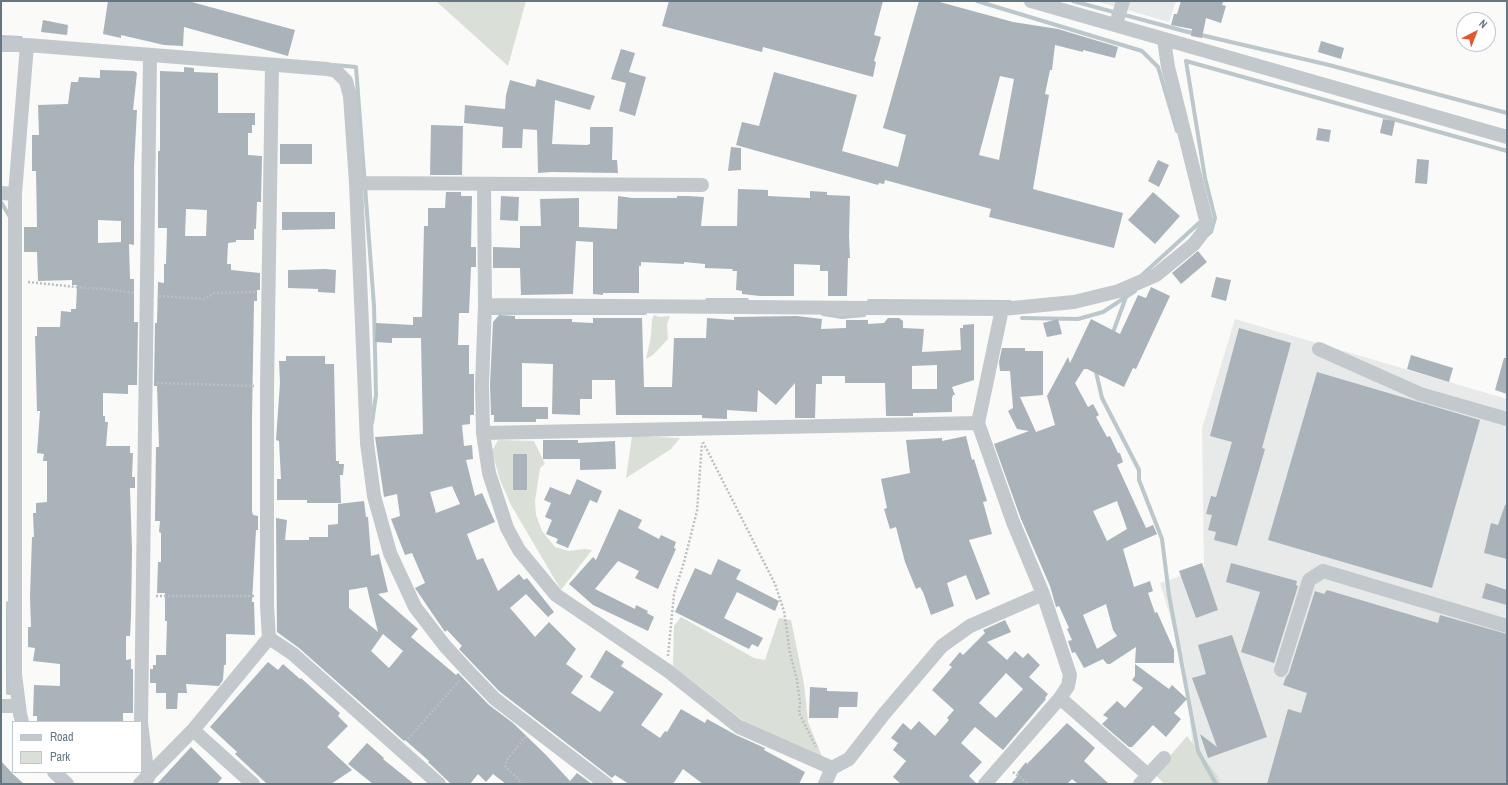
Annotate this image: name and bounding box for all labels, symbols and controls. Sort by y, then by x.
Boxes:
north arrow [1456,12,1496,52]
text: N [1476,16,1490,31]
legend [12,721,142,773]
text: Road [50,729,74,745]
text: Park [50,749,70,765]

